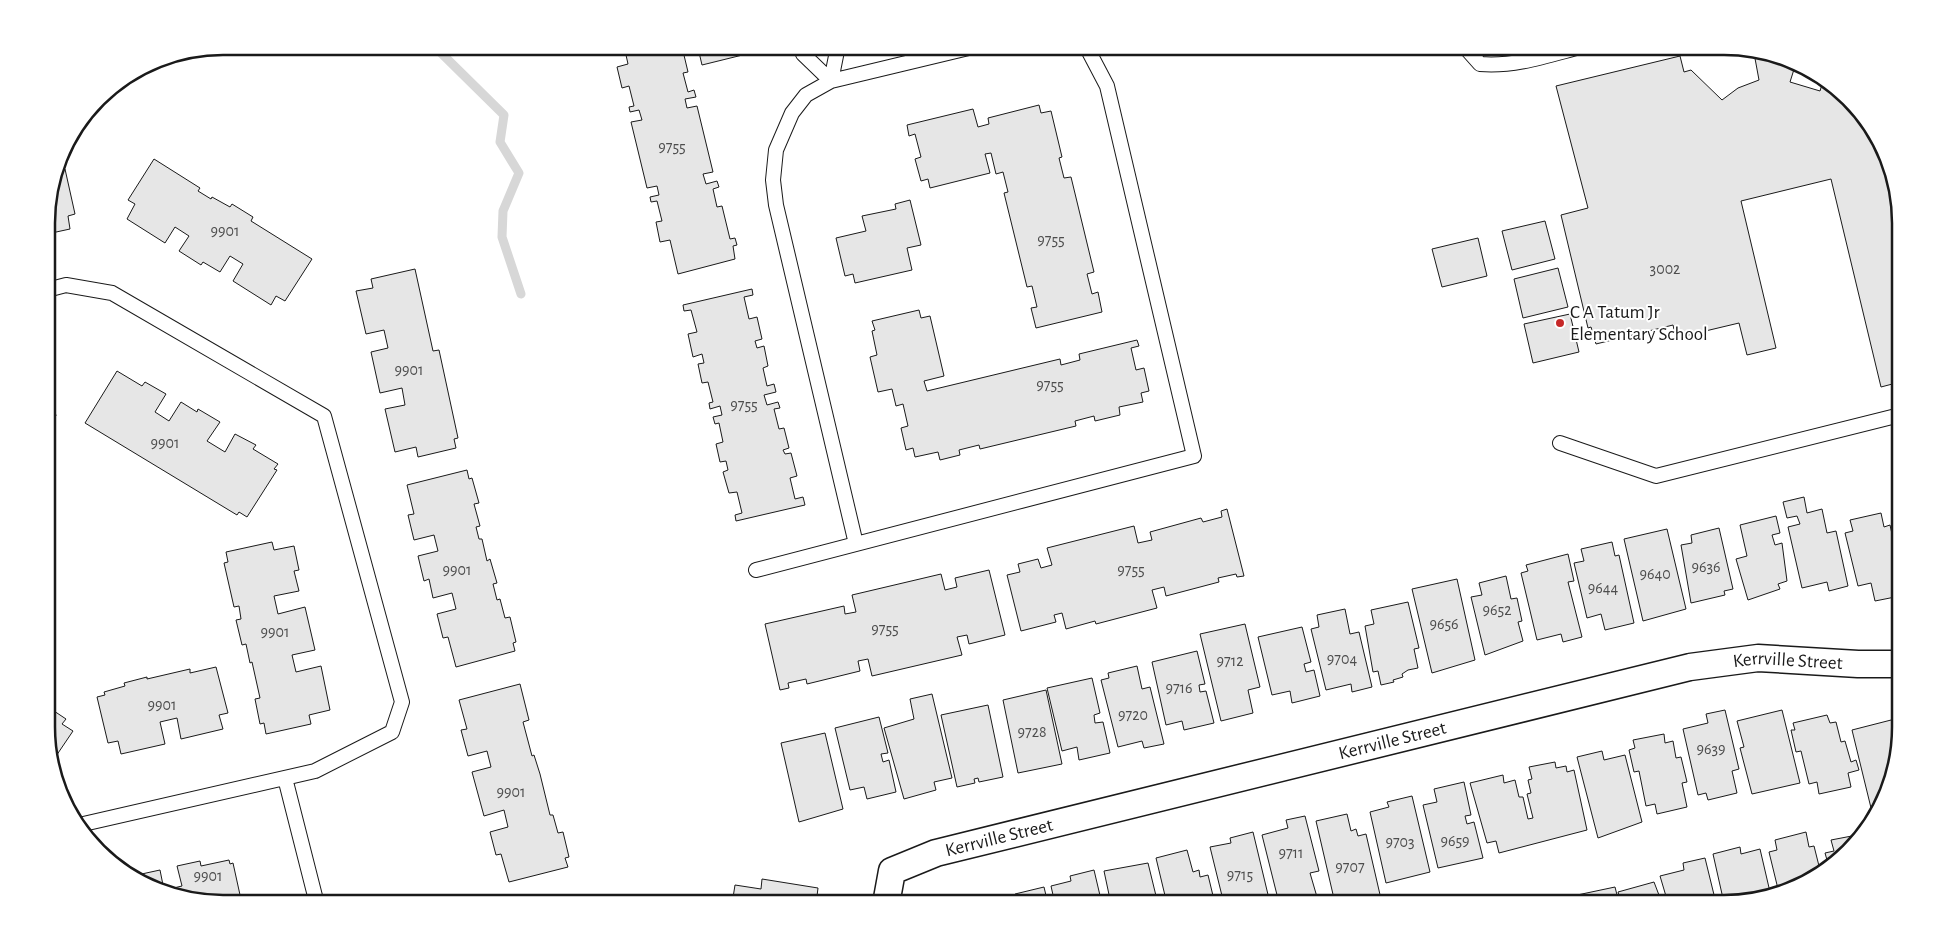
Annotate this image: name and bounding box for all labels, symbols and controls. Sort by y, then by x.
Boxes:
house number: 9755 [658,139,686,155]
house number: 9901 [211,223,240,239]
house number: 9755 [1037,232,1065,248]
house number: 3002 [1650,261,1680,277]
place label: C A Tatum Jr Elementary School [1570,303,1708,344]
marker: C A Tatum Jr Elementary School [1554,317,1566,329]
house number: 9901 [395,362,424,378]
house number: 9755 [1036,377,1064,393]
house number: 9755 [730,397,758,413]
house number: 9901 [151,435,180,451]
house number: 9636 [1691,559,1721,575]
house number: 9901 [443,562,472,578]
house number: 9755 [1117,562,1145,578]
house number: 9640 [1639,566,1671,582]
house number: 9644 [1588,580,1619,596]
house number: 9652 [1482,602,1512,618]
house number: 9656 [1429,616,1459,632]
house number: 9755 [871,621,899,637]
house number: 9901 [261,624,290,640]
street label: Kerrville Street [1732,648,1843,673]
house number: 9704 [1327,651,1357,667]
house number: 9712 [1217,653,1243,669]
house number: 9716 [1165,680,1193,696]
house number: 9901 [148,697,177,713]
house number: 9720 [1118,707,1148,723]
street label: Kerrville Street [1337,718,1448,763]
house number: 9728 [1017,724,1047,740]
house number: 9639 [1696,741,1726,757]
house number: 9901 [497,784,526,800]
street label: Kerrville Street [943,815,1055,860]
house number: 9659 [1440,833,1470,849]
house number: 9703 [1385,834,1415,850]
house number: 9711 [1278,845,1304,861]
house number: 9707 [1335,859,1365,875]
house number: 9715 [1227,867,1253,883]
house number: 9901 [194,868,223,884]

